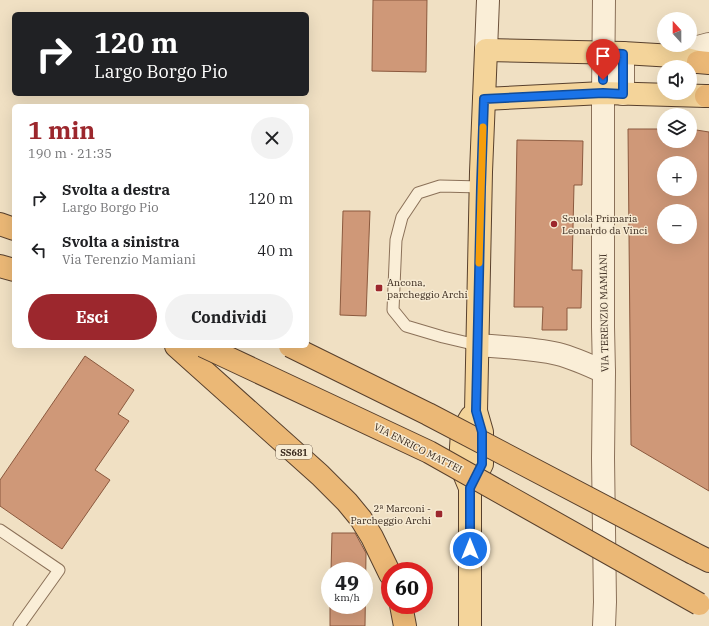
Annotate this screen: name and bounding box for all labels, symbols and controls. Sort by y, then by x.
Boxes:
north arrow [657,12,697,52]
map controls [657,12,697,244]
text: 120 m [94,24,178,61]
icon: right [28,28,80,80]
pin [586,39,620,80]
icon: arrive [592,45,614,67]
text: Largo Borgo Pio [94,60,228,83]
button: sound [657,60,697,100]
button: layers [657,108,697,148]
text: 1 min [28,114,95,146]
button: close [251,117,293,159]
text: 190 m · 21:35 [28,145,112,162]
button: + [657,156,697,196]
text: Svolta a destra [62,180,170,199]
icon: right [28,187,50,209]
text: 120 m [248,189,293,208]
text: Largo Borgo Pio [62,199,159,216]
button: − [657,204,697,244]
place label: Scuola Primaria Leonardo da Vinci [562,212,647,237]
marker: Scuola Primaria Leonardo da Vinci [549,219,559,229]
text: Svolta a sinistra [62,232,180,251]
icon: left [28,239,50,261]
text: 40 m [257,241,293,260]
text: Via Terenzio Mamiani [62,251,196,268]
street label: VIA TERENZIO MAMIANI [596,254,612,372]
place label: Ancona, parcheggio Archi [387,276,468,301]
marker: Ancona, parcheggio Archi [374,283,384,293]
button: Esci [28,294,157,340]
button: Condividi [165,294,293,340]
street label: VIA ENRICO MATTEI [372,420,464,476]
road number: SS681 [276,445,312,459]
place label: 2ª Marconi - Parcheggio Archi [350,502,431,527]
marker: 2ª Marconi - Parcheggio Archi [434,509,444,519]
position arrow [449,528,491,570]
speed limit sign: 60 [381,562,433,614]
text: 49 [335,569,359,596]
text: km/h [334,591,360,604]

